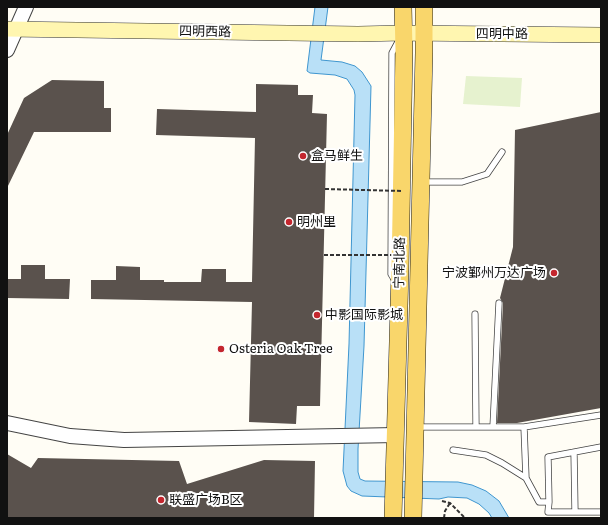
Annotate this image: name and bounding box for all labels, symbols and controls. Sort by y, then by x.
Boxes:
street label: 四明西路 [179,24,231,40]
street label: 四明中路 [476,26,528,42]
place label: 盒马鲜生 [311,148,363,164]
marker: 盒马鲜生 [298,151,308,161]
place label: 明州里 [297,214,336,230]
marker: 明州里 [284,217,294,227]
street label: 宁南北路 [392,237,408,289]
place label: 宁波鄞州万达广场 [442,265,546,281]
marker: 宁波鄞州万达广场 [549,268,559,278]
place label: 中影国际影城 [325,307,403,323]
marker: 中影国际影城 [312,310,322,320]
place label: Osteria Oak Tree [229,341,333,357]
marker: Osteria Oak Tree [216,344,226,354]
place label: 联盛广场B区 [169,492,243,508]
marker: 联盛广场B区 [156,495,166,505]

